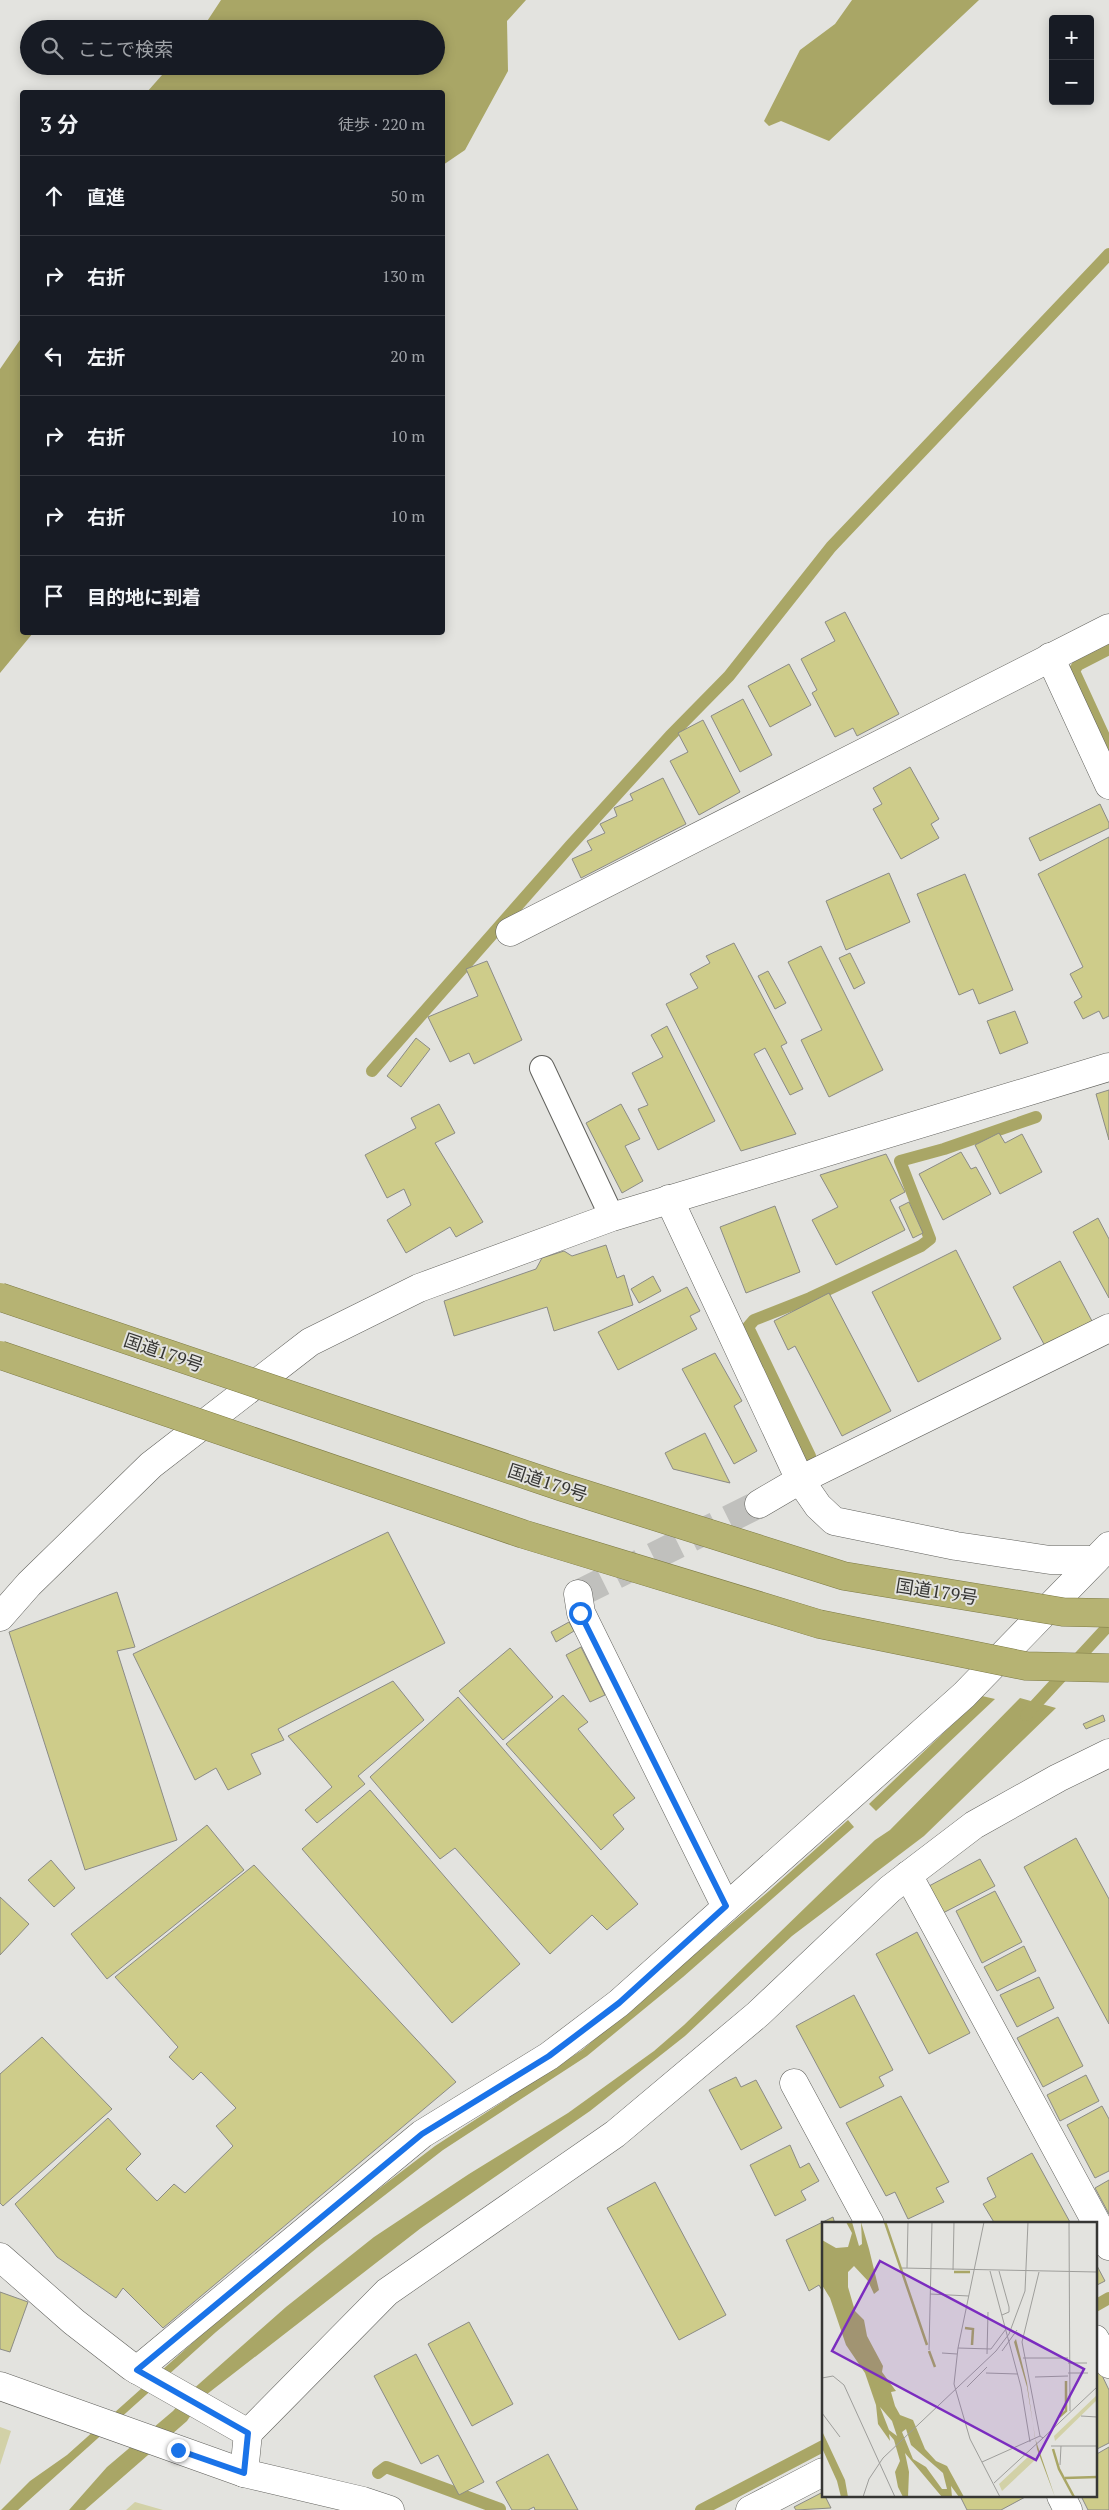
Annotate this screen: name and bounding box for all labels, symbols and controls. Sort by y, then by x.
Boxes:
map controls [1049,15,1094,105]
button: + [1049,15,1094,60]
search box [20,20,445,75]
icon: search [38,34,66,62]
text: ここで検索 [78,36,173,61]
button: − [1049,60,1094,105]
text: 3 分 [40,110,79,138]
text: 徒歩 · 220 m [338,113,425,135]
icon: ahead [40,182,68,210]
text: 直進 [87,184,125,209]
text: 50 m [390,185,425,207]
icon: right [40,262,68,290]
text: 右折 [87,264,125,289]
text: 130 m [382,265,425,287]
icon: left [40,342,68,370]
text: 左折 [87,344,125,369]
text: 20 m [390,345,425,367]
icon: right [40,422,68,450]
text: 右折 [87,424,125,449]
text: 10 m [390,425,425,447]
icon: right [40,502,68,530]
text: 右折 [87,504,125,529]
text: 10 m [390,505,425,527]
icon: arrive [40,582,68,610]
text: 目的地に到着 [87,584,201,609]
street label: 国道179号 [121,1327,207,1377]
street label: 国道179号 [505,1458,591,1506]
street label: 国道179号 [894,1573,980,1609]
route start [569,1602,592,1625]
inset map [822,2222,1096,2498]
route end [167,2439,190,2462]

